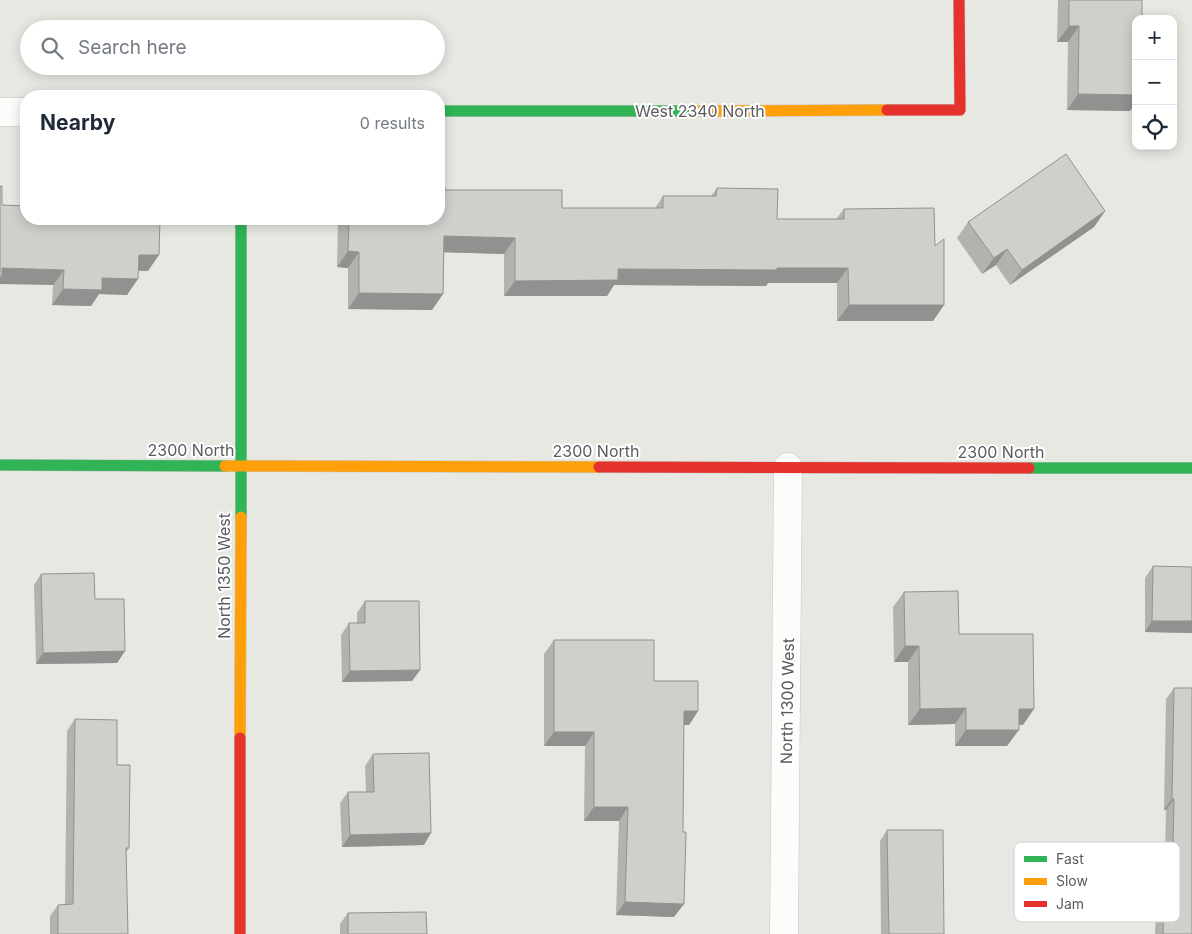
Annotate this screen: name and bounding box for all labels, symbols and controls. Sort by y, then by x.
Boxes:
map controls [1132,15,1177,150]
button: + [1132,15,1177,60]
search box [20,20,445,75]
icon: search [38,34,66,62]
text: Search here [78,36,187,59]
button: − [1132,60,1177,105]
street label: West 2340 North [635,101,765,121]
button: locate [1132,105,1177,150]
text: Nearby [40,110,115,135]
text: 0 results [360,113,425,133]
street label: 2300 North [148,440,234,460]
street label: 2300 North [553,441,639,461]
street label: 2300 North [958,442,1044,462]
street label: North 1350 West [214,513,234,639]
street label: North 1300 West [776,638,798,764]
legend [1014,842,1180,922]
text: Fast [1056,850,1084,867]
text: Slow [1056,872,1088,889]
text: Jam [1056,895,1084,912]

